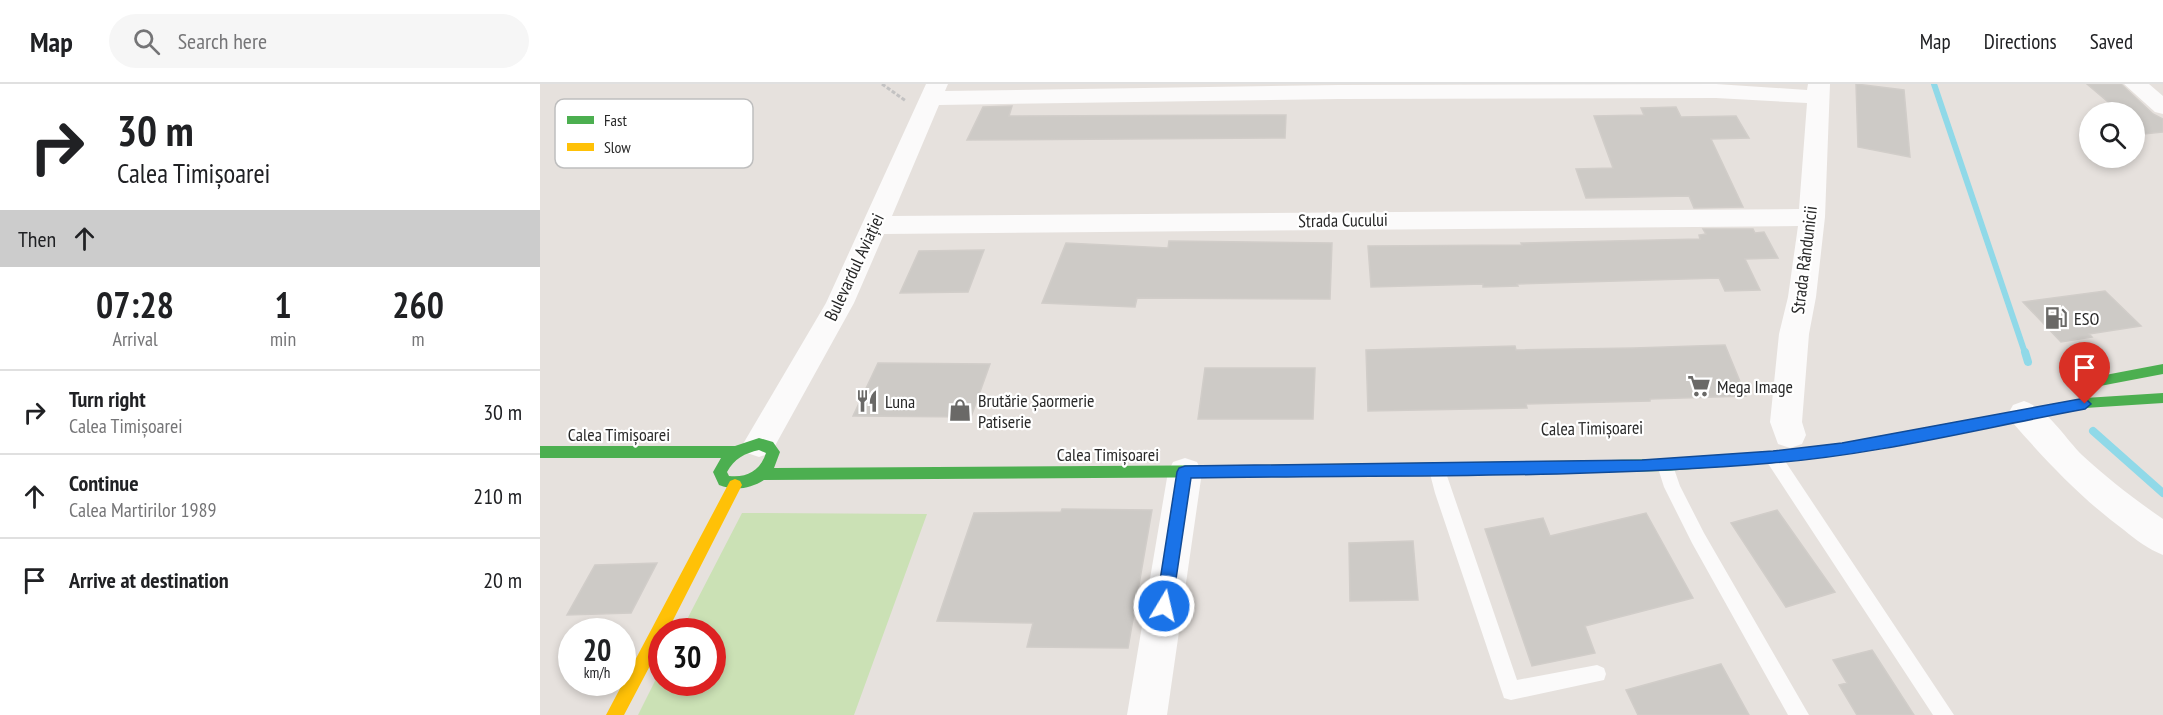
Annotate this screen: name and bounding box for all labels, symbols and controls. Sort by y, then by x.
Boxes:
search box [109,14,529,68]
text: Map [30,23,73,60]
icon: search [130,25,163,58]
text: Search here [178,27,267,55]
text: Map [1920,28,1951,55]
text: Directions [1984,28,2057,55]
text: Saved [2090,28,2133,55]
legend [555,99,753,168]
map controls [2079,102,2145,168]
button: search [2079,102,2145,168]
text: 30 m [117,103,194,158]
icon: right [18,108,96,186]
text: Fast [604,110,627,130]
text: Slow [604,137,631,157]
text: Calea Timișoarei [117,156,270,190]
street label: Strada Rândunicii [1786,205,1822,315]
street label: Strada Cucului [1298,208,1388,232]
street label: Bulevardul Aviației [819,210,889,324]
icon: ahead [68,222,101,255]
text: Then [18,225,56,253]
text: 07:28 [96,281,174,328]
text: 1 [274,281,292,328]
text: 260 [392,281,444,328]
fuel station icon: ESO [2043,305,2069,331]
place label: ESO [2074,307,2099,330]
text: Arrival [112,326,158,352]
text: min [270,326,296,352]
text: m [412,326,425,352]
pin [2059,342,2110,404]
icon: arrive [2068,351,2101,384]
supermarket icon: Mega Image [1686,373,1712,399]
place label: Mega Image [1717,375,1793,398]
text: Turn right [69,385,146,413]
restaurant icon: Luna [854,388,880,414]
place label: Brutărie Șaormerie Patiserie [978,389,1095,433]
place label: Luna [885,390,915,413]
icon: right [18,396,51,429]
shop icon: Brutărie Șaormerie Patiserie [947,397,973,423]
text: 30 m [483,398,522,426]
text: Calea Timișoarei [69,413,183,439]
street label: Calea Timișoarei [1541,416,1643,440]
street label: Calea Timișoarei [568,423,670,446]
street label: Calea Timișoarei [1057,443,1159,466]
text: Continue [69,469,139,497]
icon: ahead [18,480,51,513]
text: 210 m [473,482,522,510]
text: Calea Martirilor 1989 [69,497,216,523]
icon: arrive [18,564,51,597]
text: Arrive at destination [69,566,229,594]
text: 20 m [483,566,522,594]
position arrow [1132,574,1196,638]
speed limit sign: 30 [648,618,726,696]
text: 20 [583,630,611,669]
text: km/h [584,663,610,682]

